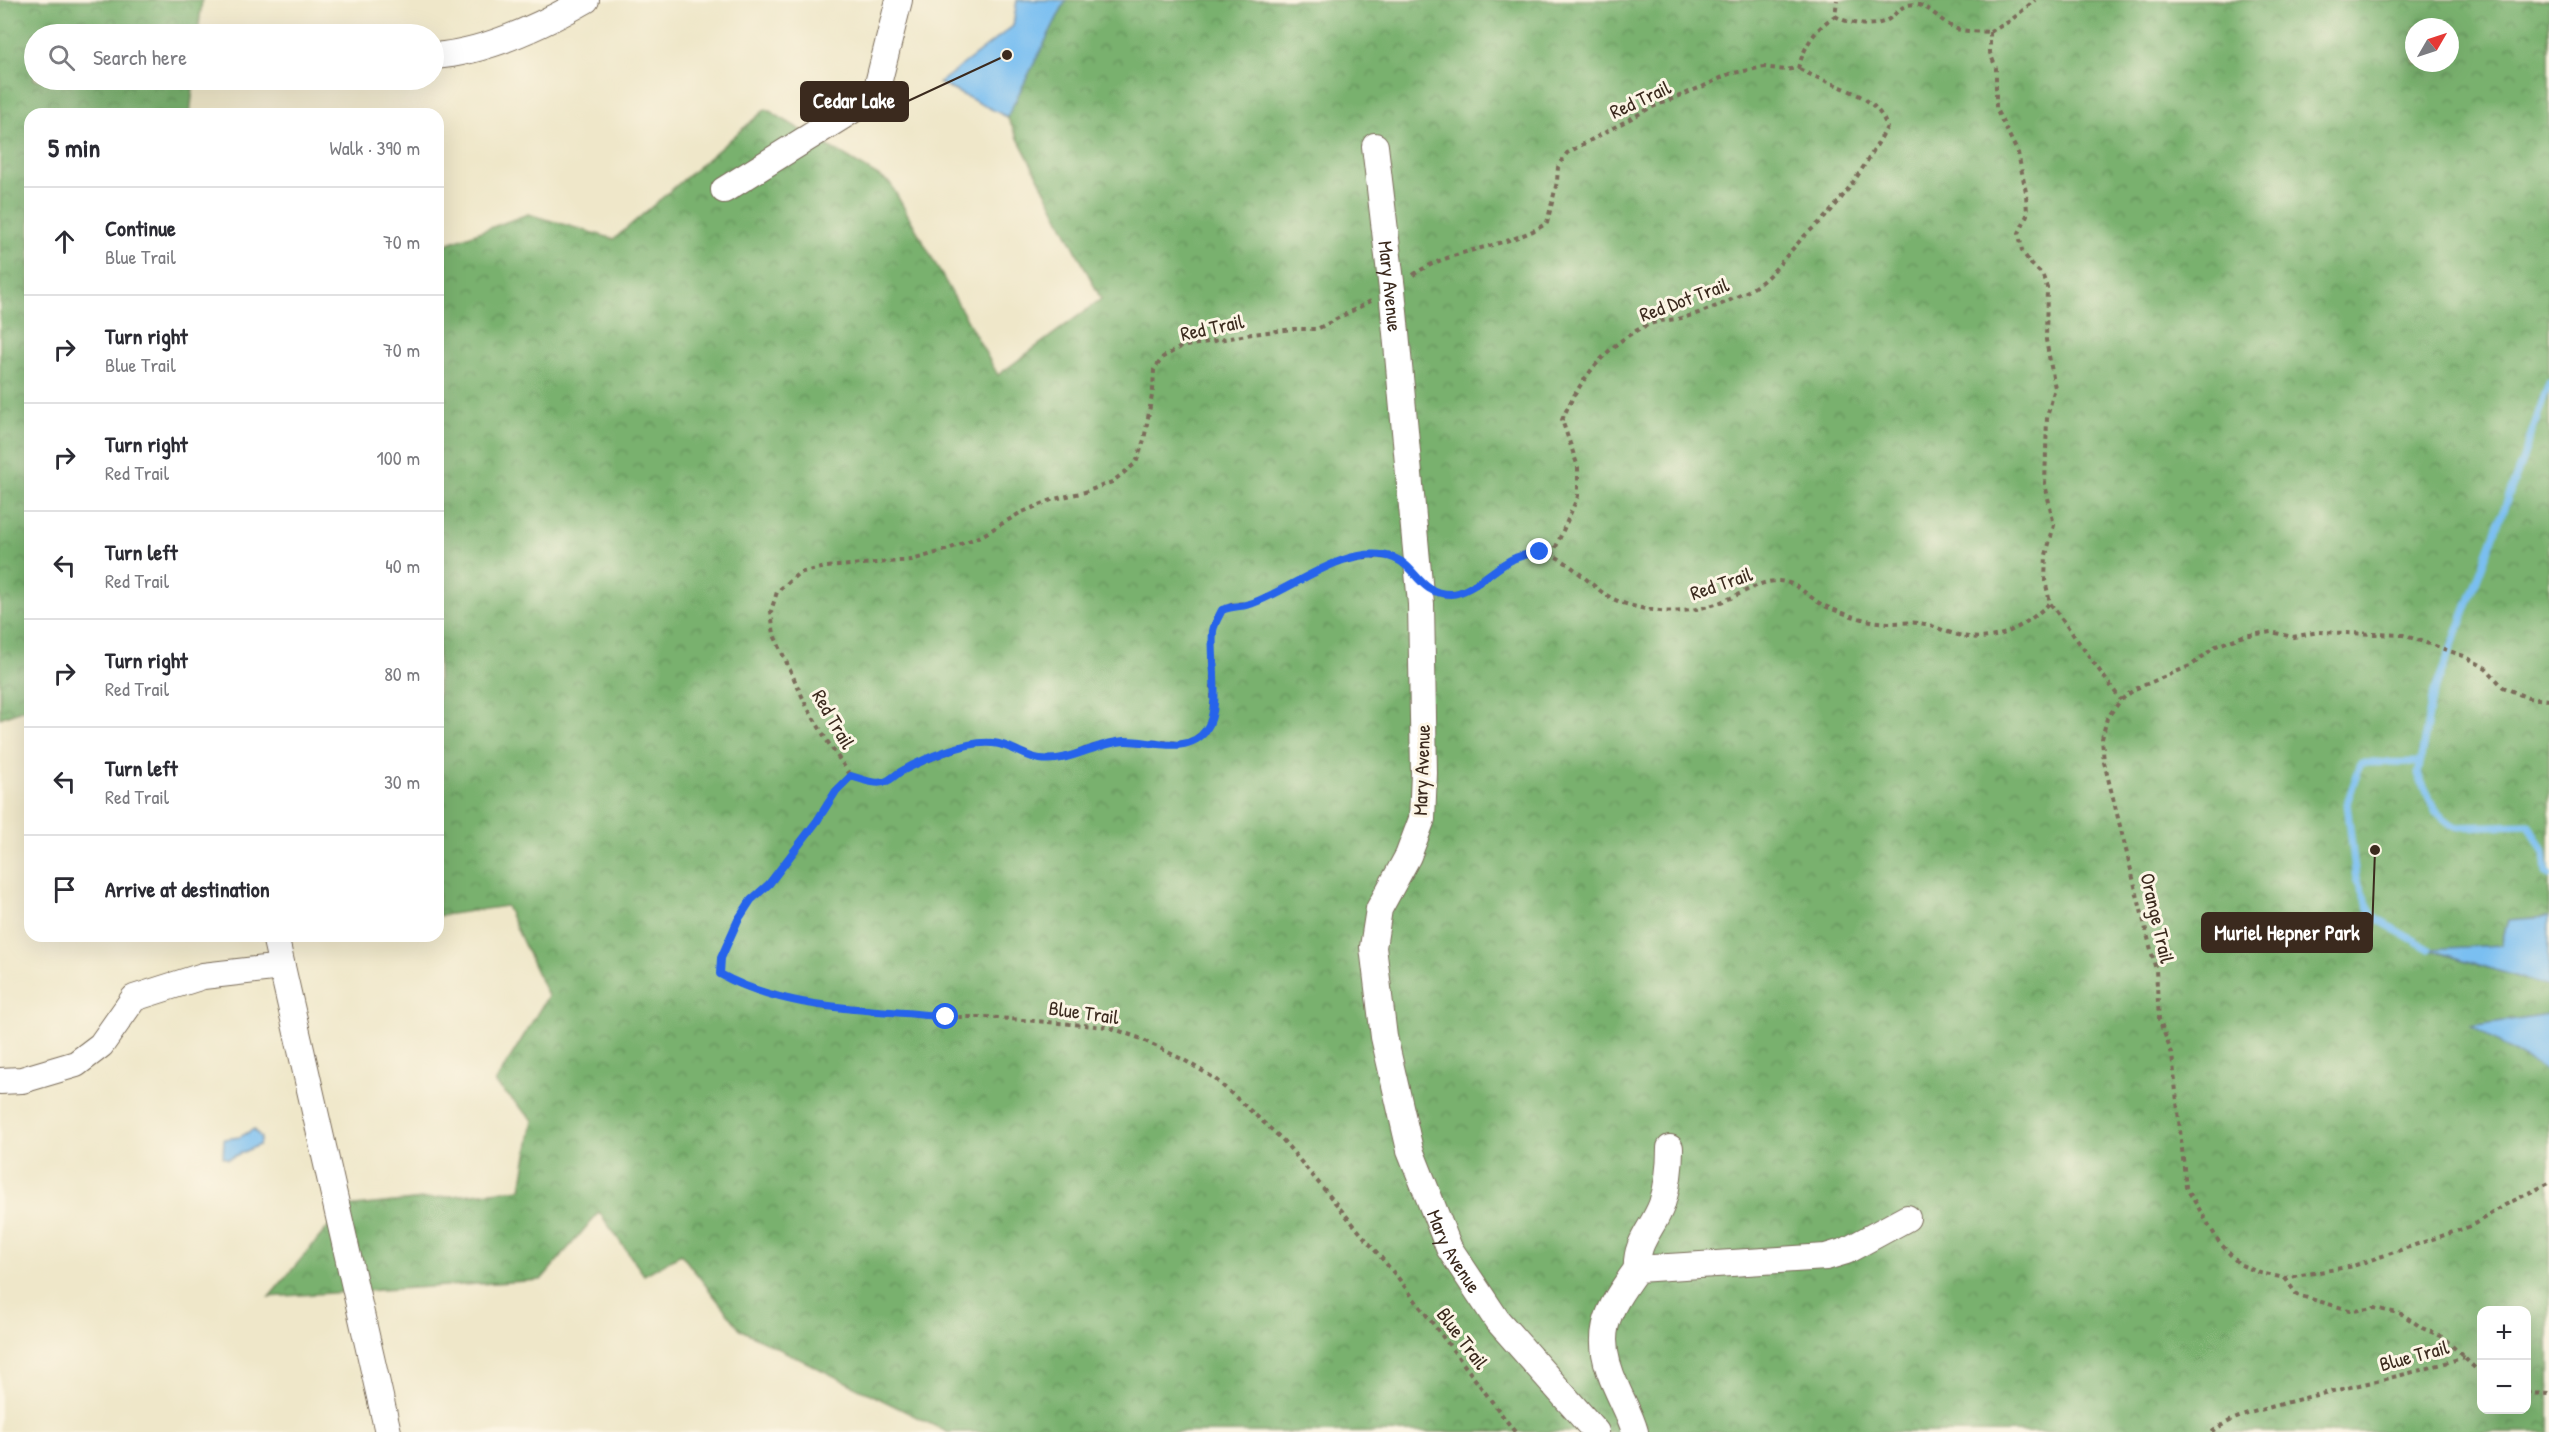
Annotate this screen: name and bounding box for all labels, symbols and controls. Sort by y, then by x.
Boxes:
north arrow [2405,18,2459,72]
search box [24,24,444,90]
icon: search [45,41,78,74]
text: Search here [93,42,187,72]
street label: Red Trail [1605,73,1675,125]
callout: Cedar Lake [801,82,908,121]
text: Cedar Lake [813,86,896,115]
text: 5 min [48,130,100,165]
text: Walk · 390 m [330,134,420,161]
text: Continue [105,213,176,243]
icon: ahead [48,225,81,258]
text: 70 m [383,228,420,255]
street label: Mary Avenue [1373,239,1409,333]
text: Blue Trail [105,243,176,270]
street label: Red Dot Trail [1636,270,1733,328]
street label: Red Trail [1178,307,1247,347]
text: Turn right [105,321,188,351]
icon: right [48,333,81,366]
text: 70 m [383,336,420,363]
text: Blue Trail [105,351,176,378]
text: Turn right [105,429,188,459]
icon: right [48,441,81,474]
text: 100 m [377,444,420,471]
text: Red Trail [105,459,169,486]
text: Turn left [105,537,178,567]
route end [1526,538,1552,564]
icon: left [48,549,81,582]
text: 40 m [385,552,420,579]
street label: Red Trail [1686,560,1756,606]
text: Red Trail [105,567,169,594]
text: Turn right [105,645,188,675]
icon: right [48,657,81,690]
text: 80 m [384,660,420,687]
text: Red Trail [105,675,169,702]
street label: Red Trail [806,684,862,754]
street label: Mary Avenue [1406,724,1436,816]
text: Turn left [105,753,178,783]
icon: left [48,765,81,798]
text: 30 m [384,768,420,795]
text: Red Trail [105,783,169,810]
street label: Orange Trail [2135,870,2182,966]
icon: arrive [48,873,81,906]
text: Arrive at destination [105,874,270,904]
callout: Muriel Hepner Park [2202,913,2372,952]
text: Muriel Hepner Park [2214,918,2360,948]
street label: Blue Trail [1047,994,1122,1030]
route start [932,1003,958,1029]
street label: Mary Avenue [1421,1205,1488,1298]
street label: Blue Trail [1431,1302,1495,1375]
map controls [2477,1306,2531,1414]
button: + [2477,1306,2531,1360]
street label: Blue Trail [2376,1333,2452,1377]
button: − [2477,1360,2531,1414]

